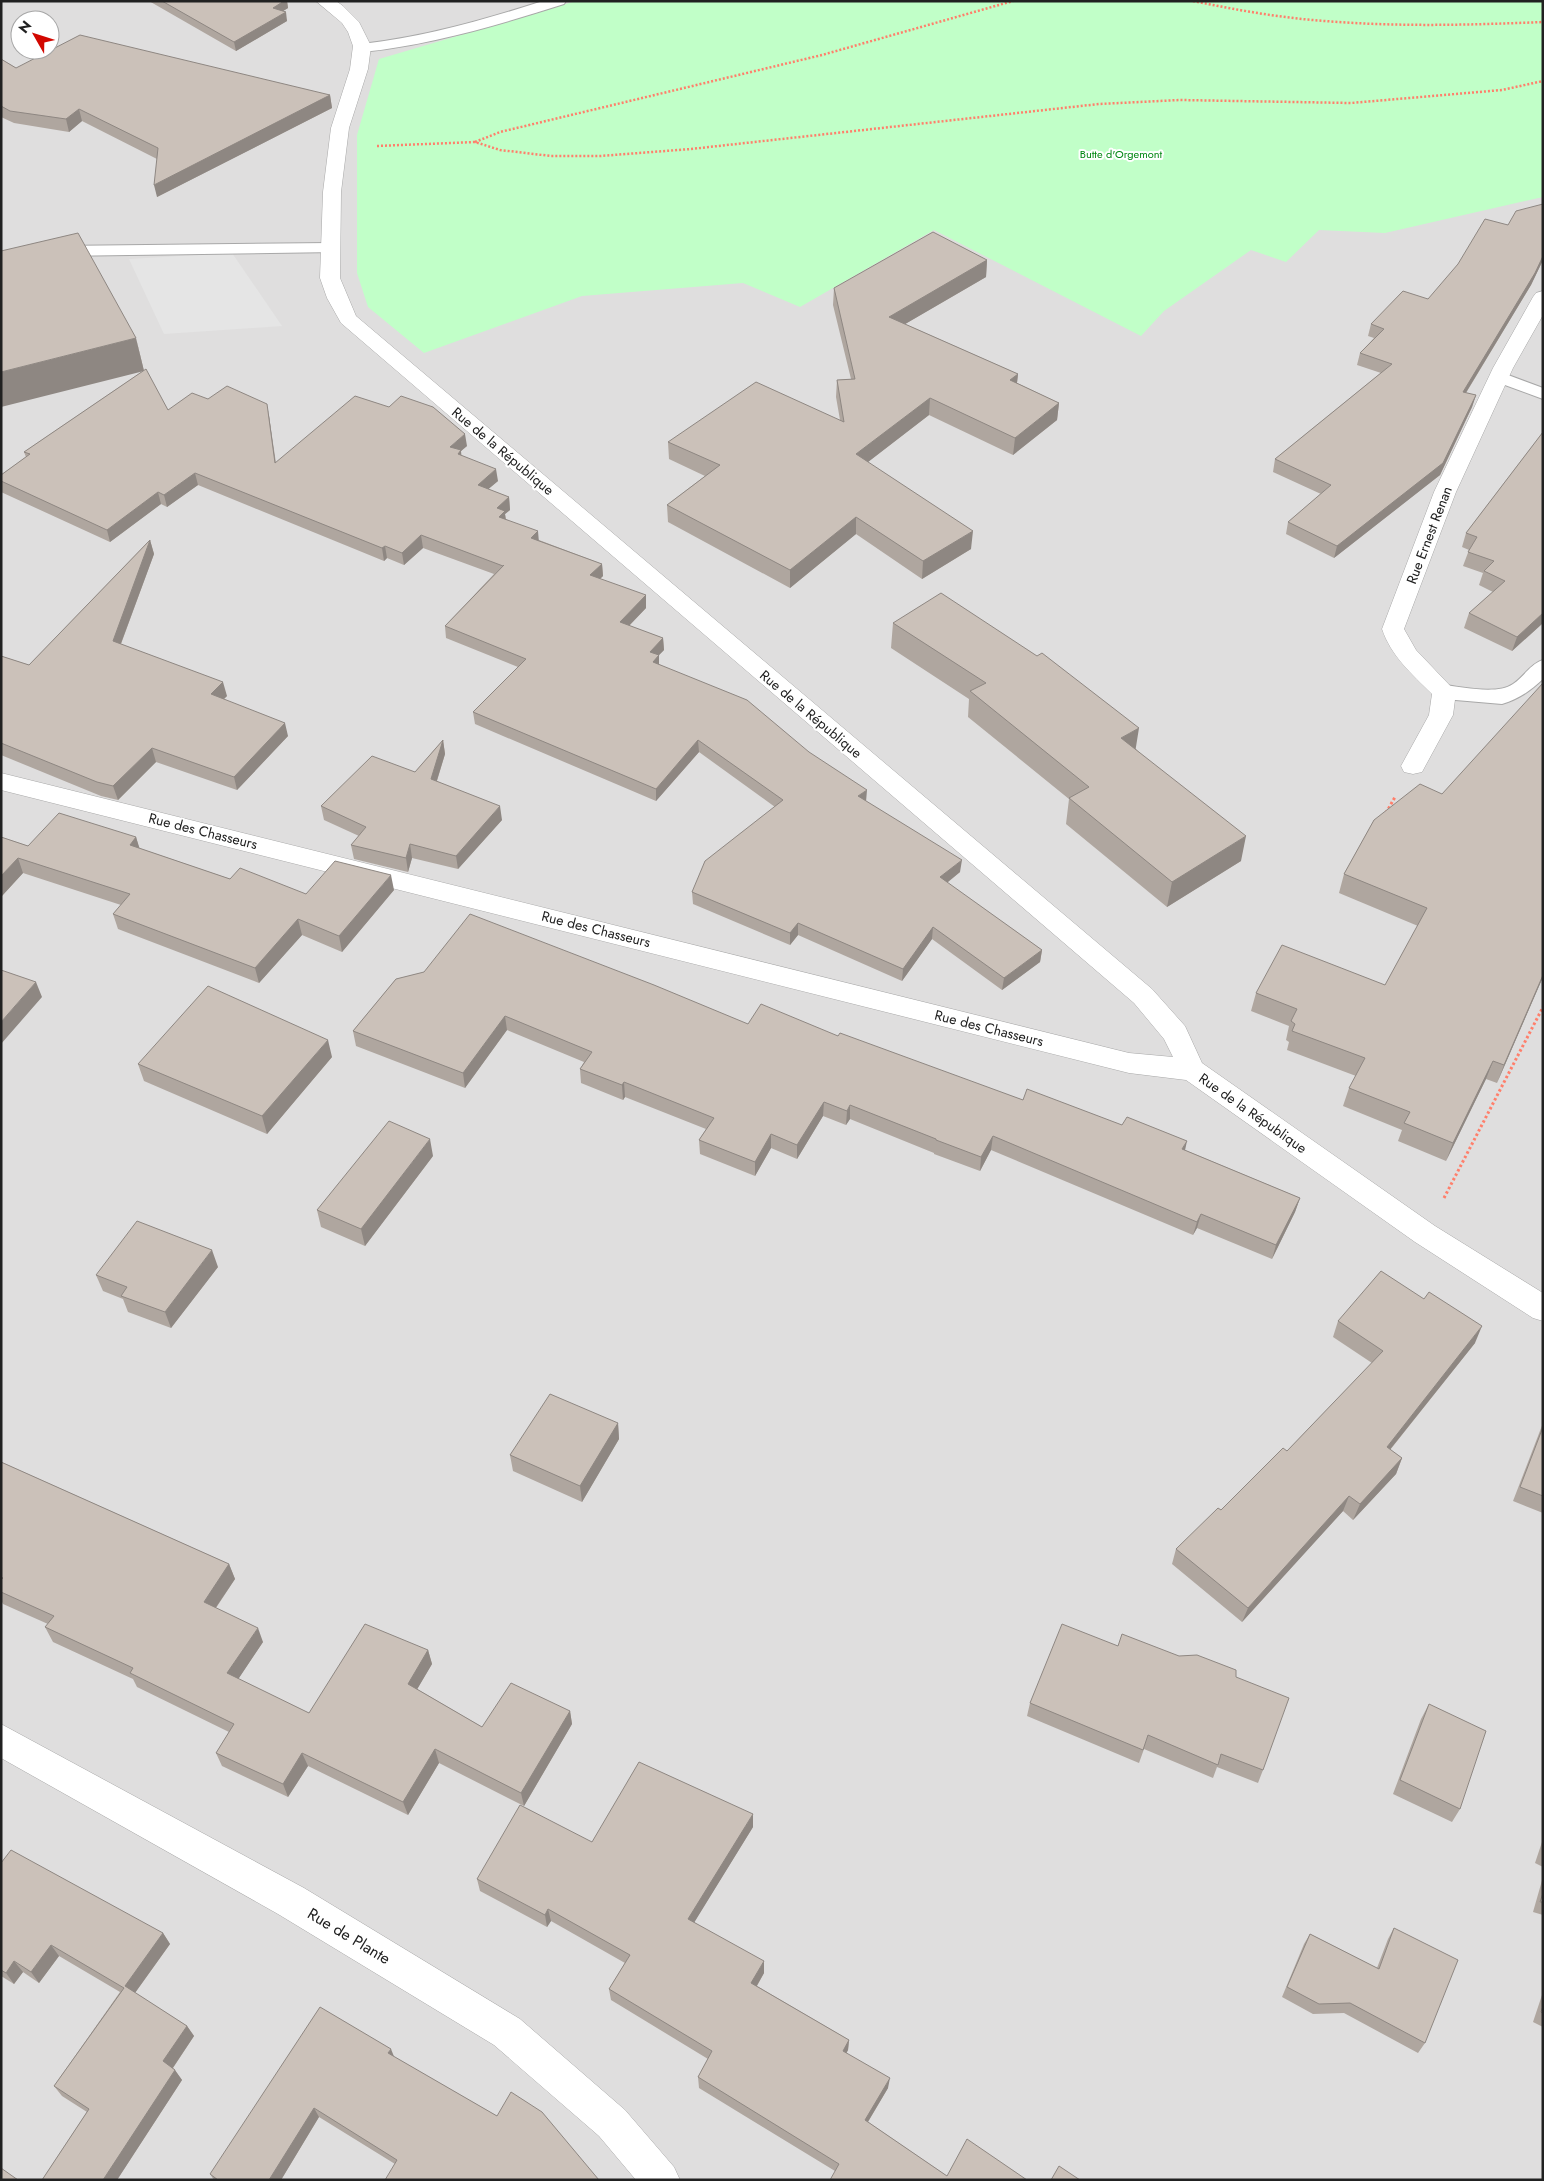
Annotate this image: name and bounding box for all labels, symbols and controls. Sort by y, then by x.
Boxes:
north arrow [10,10,60,60]
text: N [14,16,36,37]
park label: Butte d'Orgemont [1080,146,1163,162]
street label: Rue de la République [448,402,558,500]
street label: Rue Ernest Renan [1401,483,1457,587]
street label: Rue de la République [756,665,866,763]
street label: Rue des Chasseurs [146,808,260,854]
street label: Rue des Chasseurs [539,906,653,952]
street label: Rue des Chasseurs [932,1005,1046,1051]
street label: Rue de la République [1195,1068,1311,1158]
street label: Rue de Plante [303,1902,395,1970]

